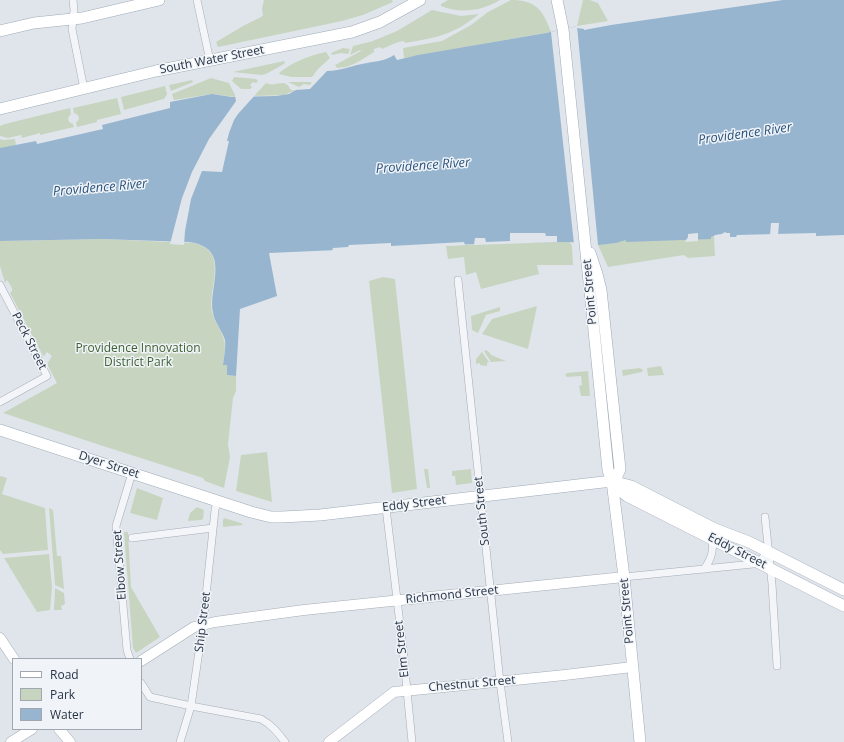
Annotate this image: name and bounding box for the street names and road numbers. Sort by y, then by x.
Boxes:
street label: South Water Street [158,43,266,77]
street label: Point Street [580,259,600,325]
street label: Peck Street [8,310,50,372]
street label: Dyer Street [77,448,141,482]
street label: South Street [471,476,493,546]
street label: Eddy Street [381,493,447,515]
street label: Elbow Street [110,529,130,601]
street label: Eddy Street [705,530,769,572]
street label: Point Street [617,578,637,644]
street label: Richmond Street [405,583,499,607]
street label: Ship Street [192,591,214,653]
street label: Elm Street [392,620,412,678]
street label: Chestnut Street [428,673,516,695]

